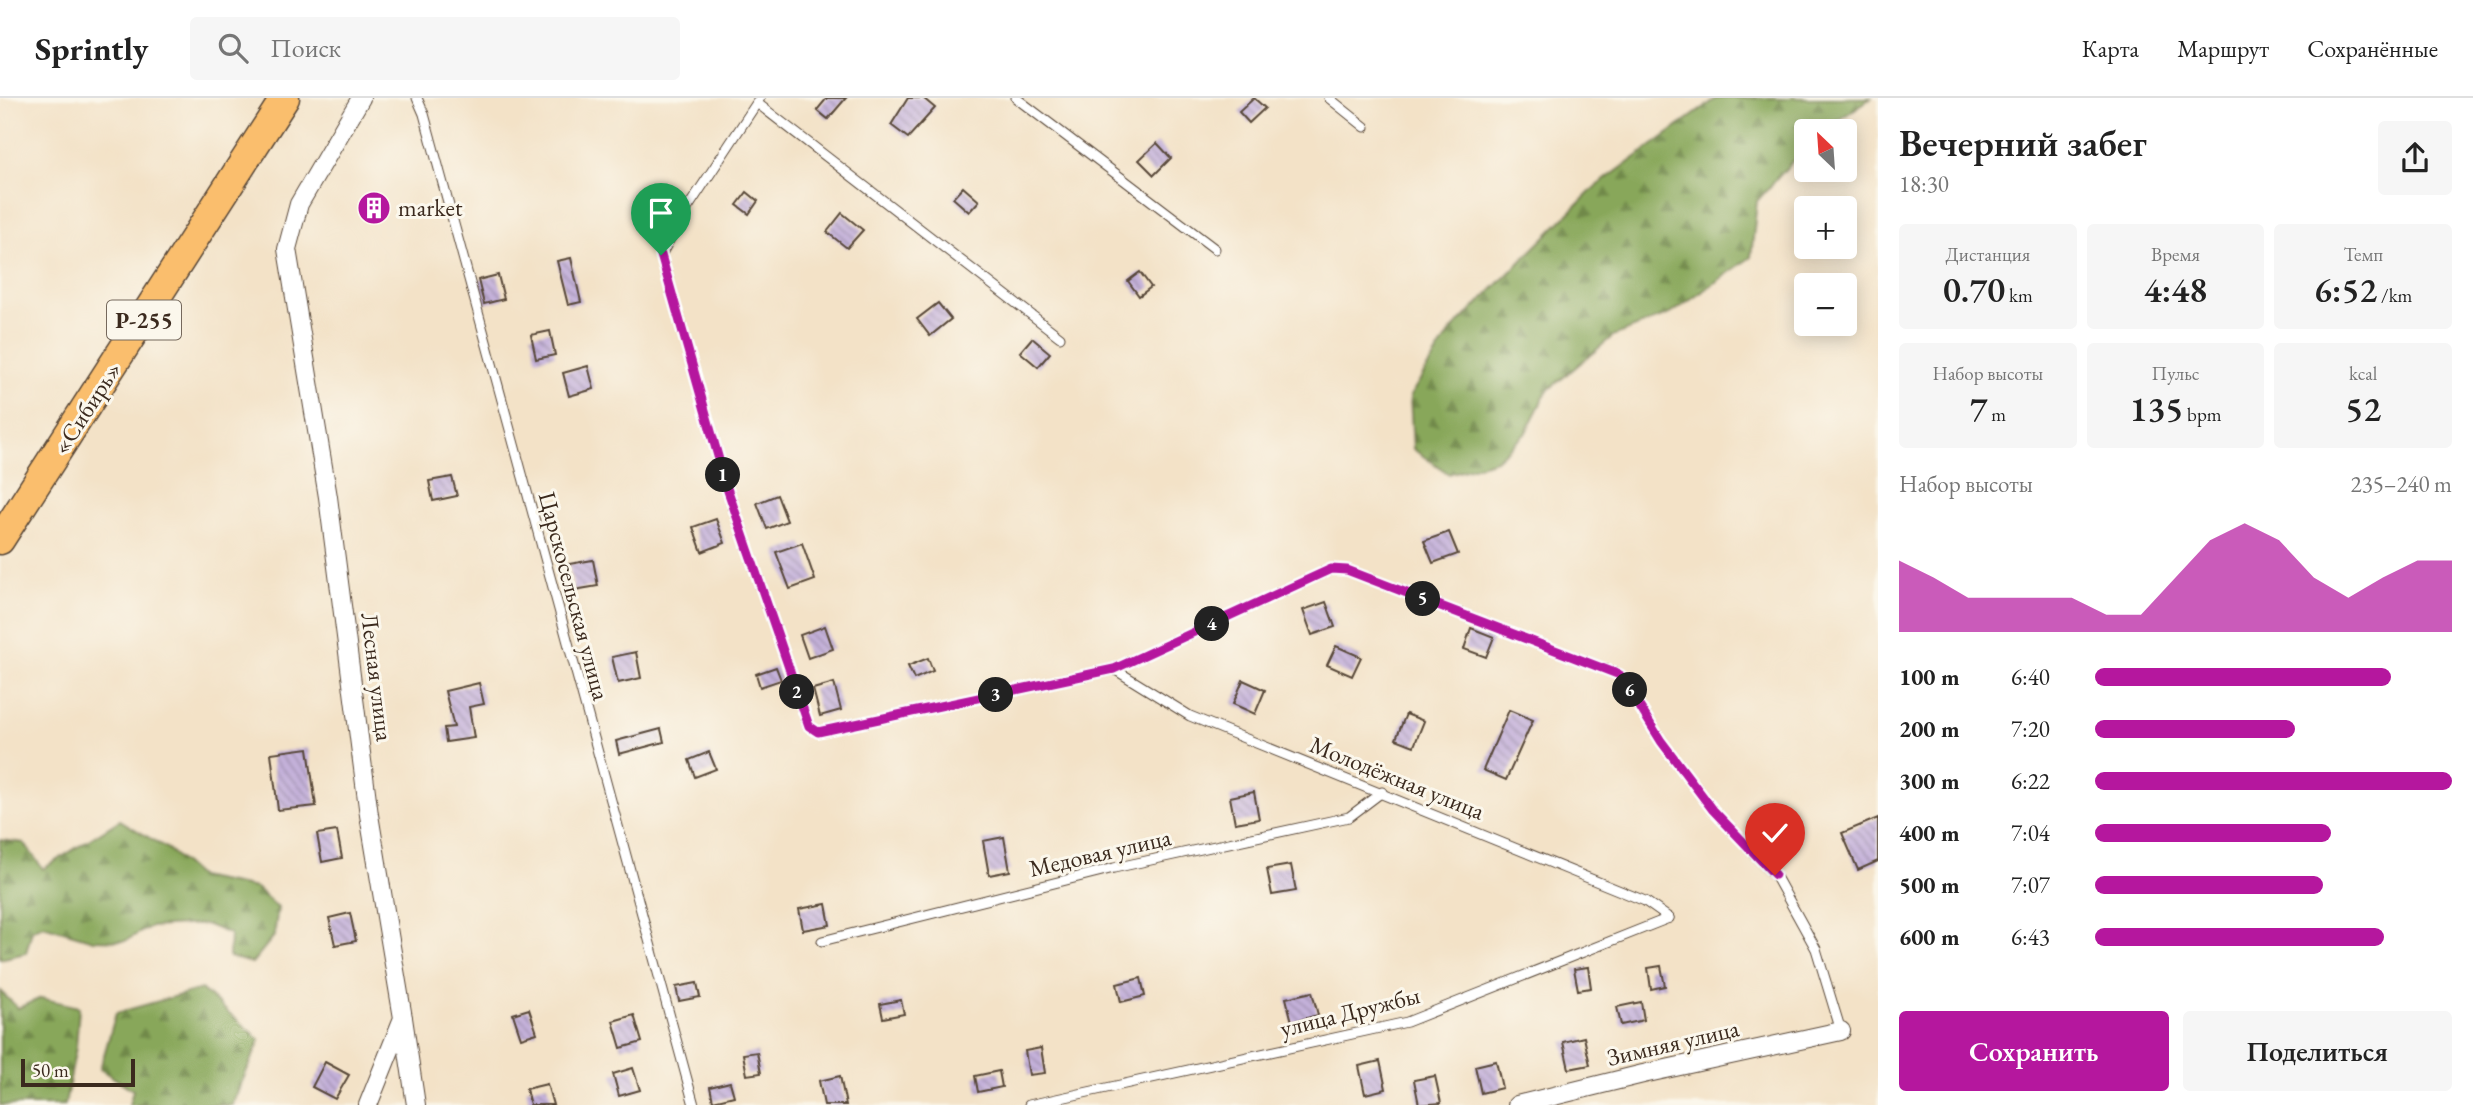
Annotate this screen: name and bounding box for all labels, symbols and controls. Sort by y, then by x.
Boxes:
search box [190,17,680,80]
text: Sprintly [35,27,148,70]
icon: search [214,29,252,67]
text: Поиск [270,31,341,65]
text: Карта [2082,33,2139,64]
text: Маршрут [2177,33,2269,64]
text: Сохранённые [2307,33,2438,64]
text: Вечерний забег [1899,118,2147,167]
north arrow [1794,119,1857,182]
map controls [1794,119,1857,336]
button: share [2378,121,2452,195]
text: 18:30 [1899,169,1949,199]
pin [631,183,691,255]
building icon: market [355,189,393,227]
place label: market [398,192,463,223]
icon: arrive [642,194,680,232]
button: + [1794,196,1857,259]
text: Дистанция [1945,242,2030,267]
text: Время [2151,242,2200,267]
text: Темп [2343,242,2383,267]
text: 0.70 [1943,267,2005,312]
text: 4:48 [2144,267,2207,312]
text: 6:52 [2314,267,2377,312]
button: − [1794,273,1857,336]
text: km [2005,283,2033,308]
text: /km [2377,283,2412,308]
road number: Р-255 [107,300,181,340]
street label: «Сибирь» [45,355,128,460]
text: Набор высоты [1933,361,2043,386]
text: Пульс [2151,361,2200,386]
text: kcal [2349,361,2377,386]
text: 7 [1970,386,1988,431]
text: 135 [2129,386,2183,431]
text: 52 [2345,386,2381,431]
text: m [1988,402,2006,427]
text: bpm [2183,402,2222,427]
pin: 1 [706,458,740,492]
text: 1 [717,462,728,487]
text: Набор высоты [1899,469,2033,499]
text: 235–240 m [2351,469,2452,499]
street label: Царскосельская улица [532,488,617,704]
pin: 5 [1406,582,1440,616]
text: 5 [1417,586,1428,611]
pin: 4 [1194,606,1230,642]
street label: Лесная улица [354,611,401,743]
text: 4 [1206,611,1217,636]
text: 100 m [1899,662,1960,692]
text: 6:40 [2011,662,2050,692]
pin: 6 [1612,672,1648,708]
pin: 2 [780,674,814,710]
text: 6 [1624,677,1635,702]
pin: 3 [978,678,1014,712]
text: 2 [791,679,802,704]
text: 3 [990,682,1001,707]
text: 200 m [1899,714,1960,744]
text: 7:20 [2011,714,2050,744]
street label: Молодёжная улица [1305,728,1489,827]
text: 300 m [1899,766,1960,796]
text: 6:22 [2011,766,2050,796]
pin [1745,803,1805,875]
icon: check [1756,814,1794,852]
text: 400 m [1899,818,1960,848]
text: 7:04 [2011,818,2050,848]
street label: Медовая улица [1026,821,1174,884]
text: 500 m [1899,870,1960,900]
text: 7:07 [2011,870,2050,900]
text: 600 m [1899,922,1960,952]
text: 6:43 [2011,922,2050,952]
street label: улица Дружбы [1277,979,1423,1044]
button: Сохранить [1899,1011,2169,1091]
button: Поделиться [2183,1011,2452,1091]
street label: Зимняя улица [1604,1012,1742,1073]
scale bar [21,1056,135,1088]
text: 50 m [32,1058,69,1083]

